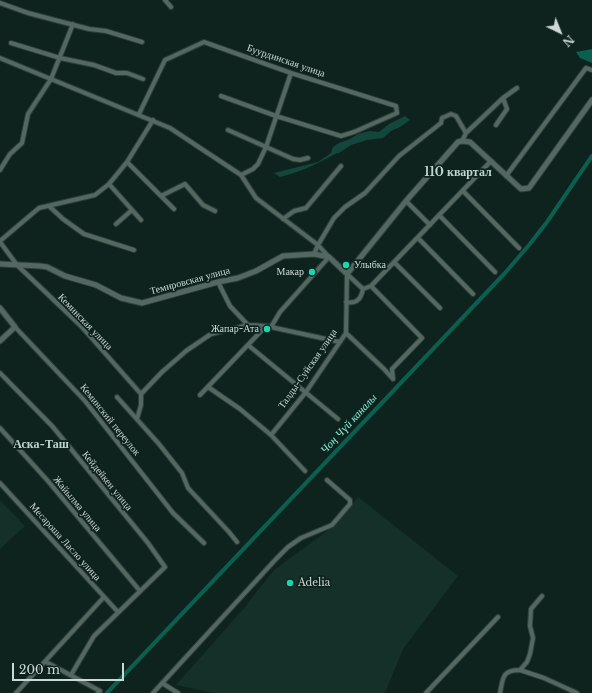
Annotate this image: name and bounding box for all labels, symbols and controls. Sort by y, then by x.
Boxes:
north arrow [540,12,580,52]
text: N [560,32,577,49]
street label: Буурдинская улица [245,42,327,80]
district label: 110 квартал [424,166,492,180]
place label: Улыбка [354,259,386,271]
marker: Улыбка [341,260,351,270]
street label: Темировская улица [149,265,231,297]
place label: Макар [277,266,304,278]
marker: Макар [307,267,317,277]
street label: Кеминская улица [55,291,115,353]
place label: Жапар-Ата [211,323,259,335]
marker: Жапар-Ата [262,324,272,334]
street label: Талды-Суйская улица [276,327,340,411]
street label: Кеминский переулок [77,382,143,458]
water label: Чоң Чүй каналы [318,391,380,457]
district label: Аска-Таш [13,438,69,452]
street label: Кейдейкен улица [79,449,135,513]
street label: Жайылма улица [50,474,104,534]
street label: Месароша Ласло улица [27,501,103,583]
place label: Adelia [298,577,330,589]
marker: Adelia [285,578,295,588]
scale bar [14,655,126,681]
text: 200 m [19,662,60,677]

